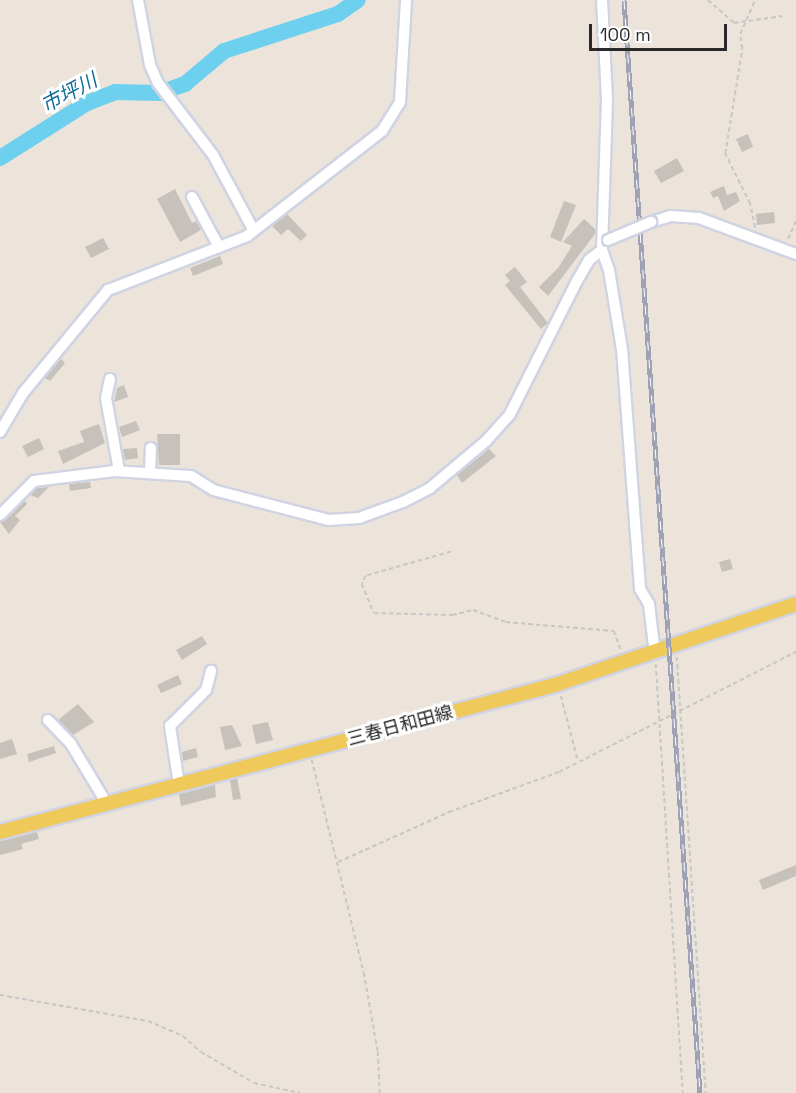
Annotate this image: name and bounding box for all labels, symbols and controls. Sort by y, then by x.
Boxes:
scale bar [592,12,730,50]
text: 100 m [600,23,651,46]
water label: 市坪川 [37,68,101,118]
street label: 三春日和田線 [345,702,455,750]

